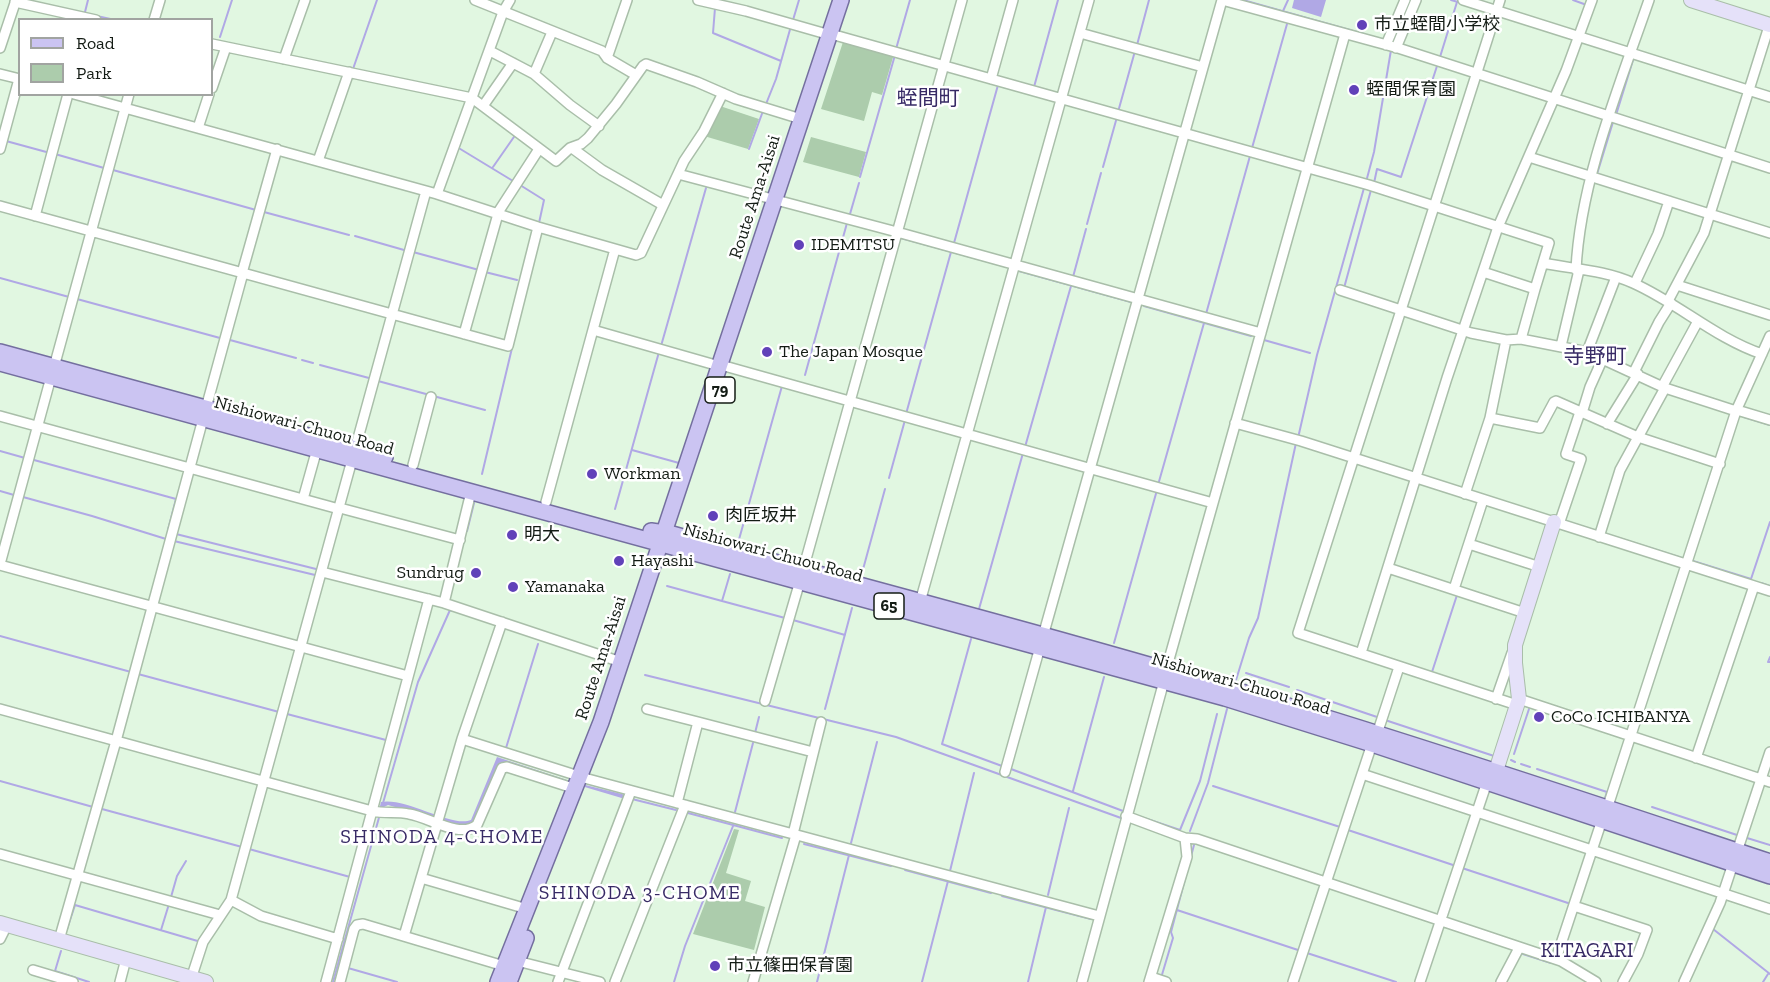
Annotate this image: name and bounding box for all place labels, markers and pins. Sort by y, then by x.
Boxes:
place label: 市立蛭間小学校 [1374,14,1500,36]
marker: 市立蛭間小学校 [1355,18,1369,32]
place label: 蛭間保育園 [1366,79,1456,101]
marker: 蛭間保育園 [1347,83,1361,97]
place label: IDEMITSU [811,234,895,256]
marker: IDEMITSU [792,238,806,252]
place label: The Japan Mosque [779,341,923,363]
marker: The Japan Mosque [760,345,774,359]
place label: Workman [604,463,681,485]
marker: Workman [585,467,599,481]
place label: 肉匠坂井 [725,505,797,527]
marker: 肉匠坂井 [706,509,720,523]
place label: 明大 [524,524,560,546]
marker: 明大 [505,528,519,542]
place label: Hayashi [631,550,694,572]
marker: Hayashi [612,554,626,568]
place label: Sundrug [397,562,464,584]
marker: Sundrug [469,566,483,580]
place label: Yamanaka [525,576,605,598]
marker: Yamanaka [506,580,520,594]
place label: CoCo ICHIBANYA [1551,706,1690,728]
marker: CoCo ICHIBANYA [1532,710,1546,724]
place label: 市立篠田保育園 [727,955,853,977]
marker: 市立篠田保育園 [708,959,722,973]

